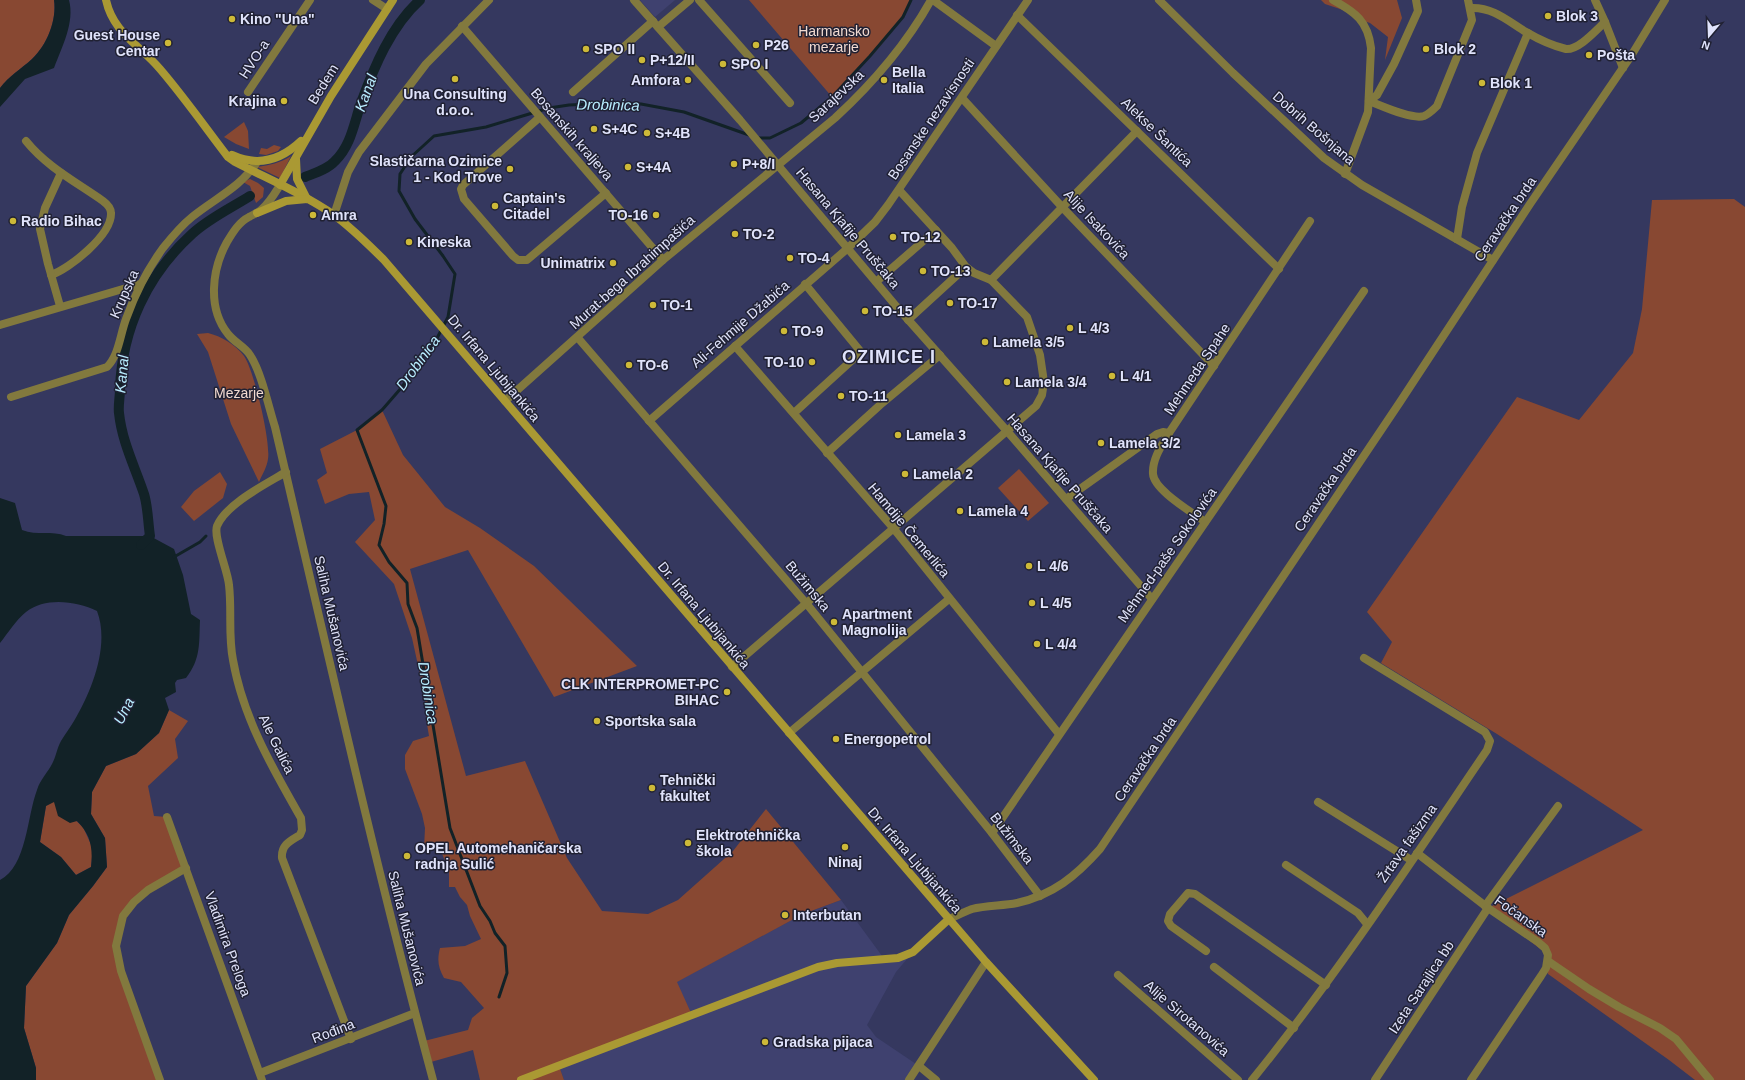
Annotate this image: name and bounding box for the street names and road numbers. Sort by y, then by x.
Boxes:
street label: HVO-a [236,37,272,81]
street label: Bosanske nezavisnosti [885,55,977,183]
street label: Bedem [304,61,342,107]
street label: Sarajevska [805,66,867,125]
street label: Bosanskih kraljeva [528,85,616,183]
street label: Dobrih Bošnjana [1270,88,1358,168]
street label: Alekse Šantića [1118,94,1196,170]
street label: Hasana Kjafije Pruščaka [793,164,903,292]
street label: Ceravačka brda [1471,173,1539,264]
street label: Alije Isakovića [1061,186,1133,262]
street label: Murat-bega Ibrahimpašića [566,212,698,332]
street label: Krupska [106,267,142,321]
street label: Ali-Fehmije Džabića [688,277,792,371]
street label: Dr. Irfana Ljubijankića [445,311,544,425]
street label: Mehmeda Spahe [1161,320,1234,418]
street label: Hasana Kjafije Pruščaka [1004,410,1116,536]
street label: Ceravačka brda [1291,443,1359,534]
street label: Hamdije Čemerlića [865,480,953,581]
street label: Mehmed-paše Sokolovića [1114,484,1220,626]
street label: Saliha Mušanovića [311,554,353,672]
street label: Dr. Irfana Ljubijankića [655,558,754,672]
street label: Bužimska [782,558,834,615]
street label: Ale Galića [256,712,298,776]
street label: Ceravačka brda [1111,713,1179,804]
street label: Žrtava fašizma [1374,801,1440,885]
street label: Dr. Irfana Ljubijankića [865,804,965,916]
street label: Bužimska [987,809,1037,867]
street label: Saliha Mušanovića [385,869,429,987]
street label: Vladimira Preloga [202,889,254,999]
street label: Fočanska [1492,892,1551,940]
street label: Izeta Sarajlica bb [1385,937,1457,1036]
street label: Alije Sirotanovića [1141,977,1233,1059]
street label: Rođina [309,1016,357,1046]

